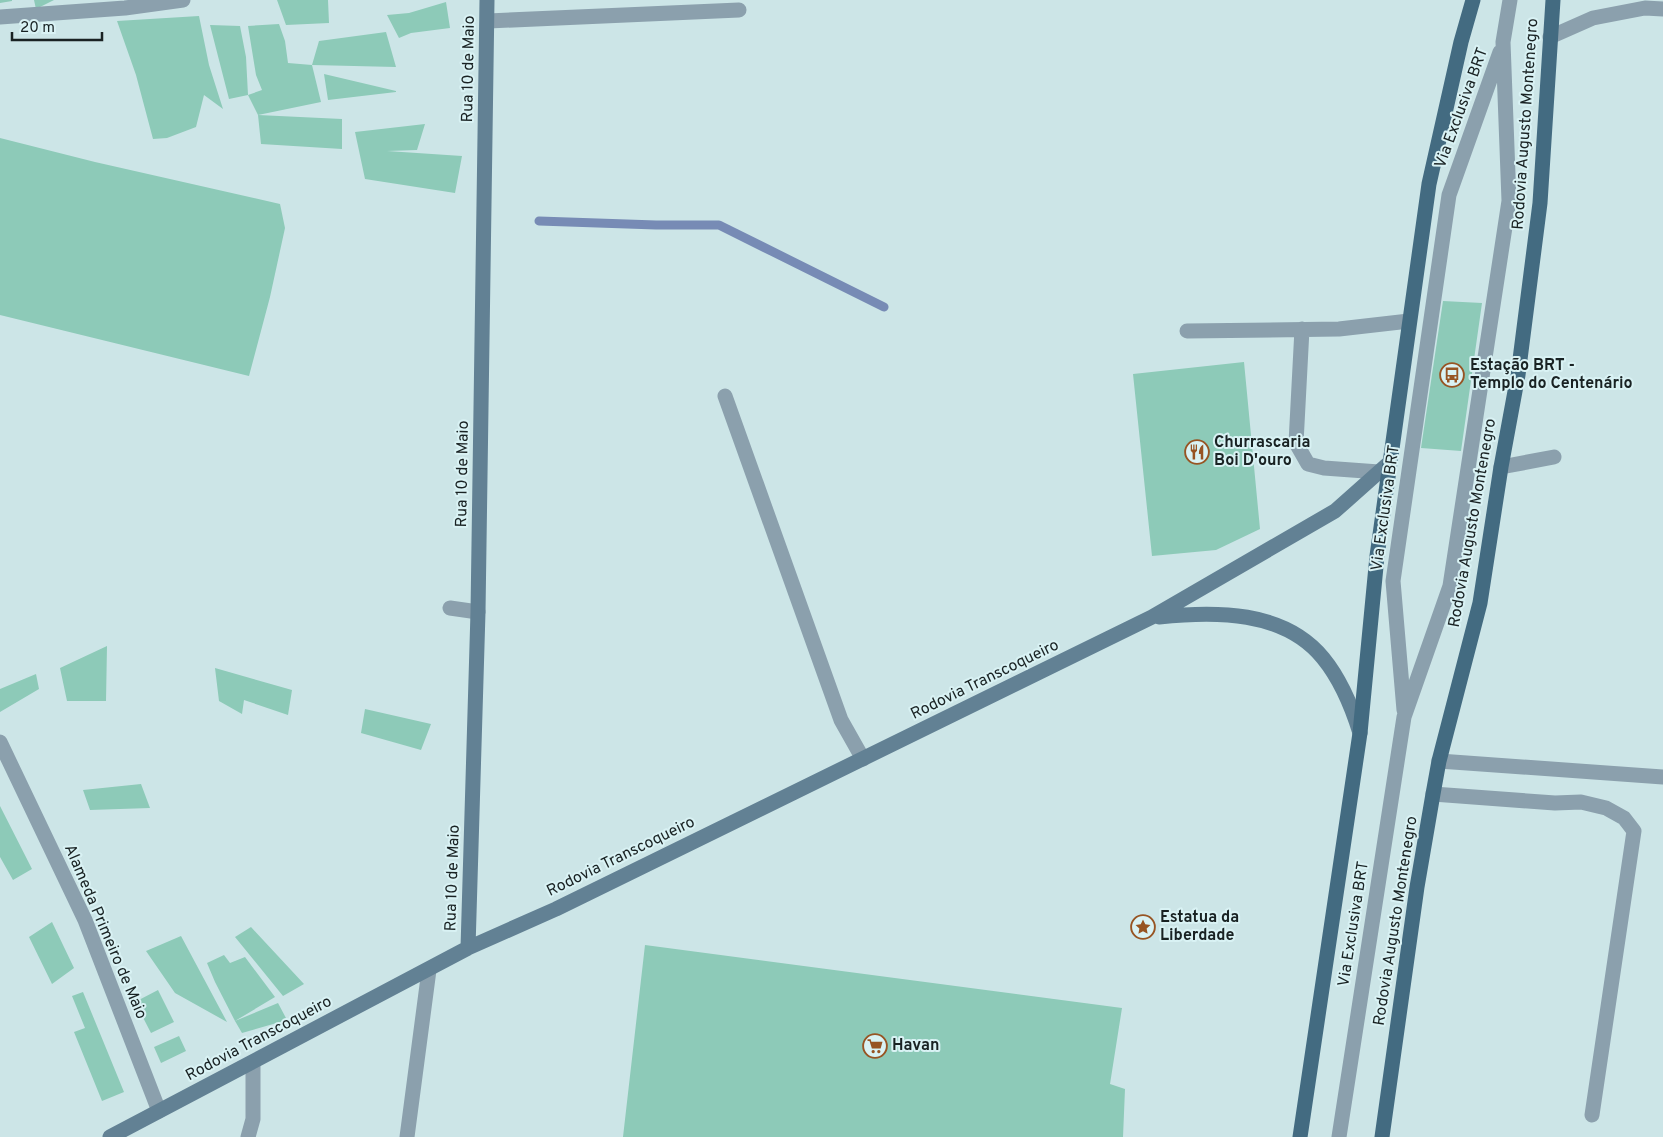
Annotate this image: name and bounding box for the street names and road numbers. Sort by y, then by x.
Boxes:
street label: Rua 10 de Maio [458,15,480,123]
street label: Rodovia Augusto Montenegro [1509,18,1543,230]
street label: Via Exclusiva BRT [1431,45,1493,171]
street label: Rodovia Augusto Montenegro [1445,417,1501,629]
street label: Rua 10 de Maio [452,420,474,528]
street label: Via Exclusiva BRT [1367,444,1405,572]
street label: Rodovia Transcoqueiro [908,635,1062,725]
street label: Rodovia Transcoqueiro [544,812,698,902]
street label: Rodovia Augusto Montenegro [1370,815,1422,1027]
street label: Rua 10 de Maio [441,824,465,932]
street label: Alameda Primeiro de Maio [59,842,151,1022]
street label: Via Exclusiva BRT [1334,860,1374,988]
street label: Rodovia Transcoqueiro [183,992,336,1086]

